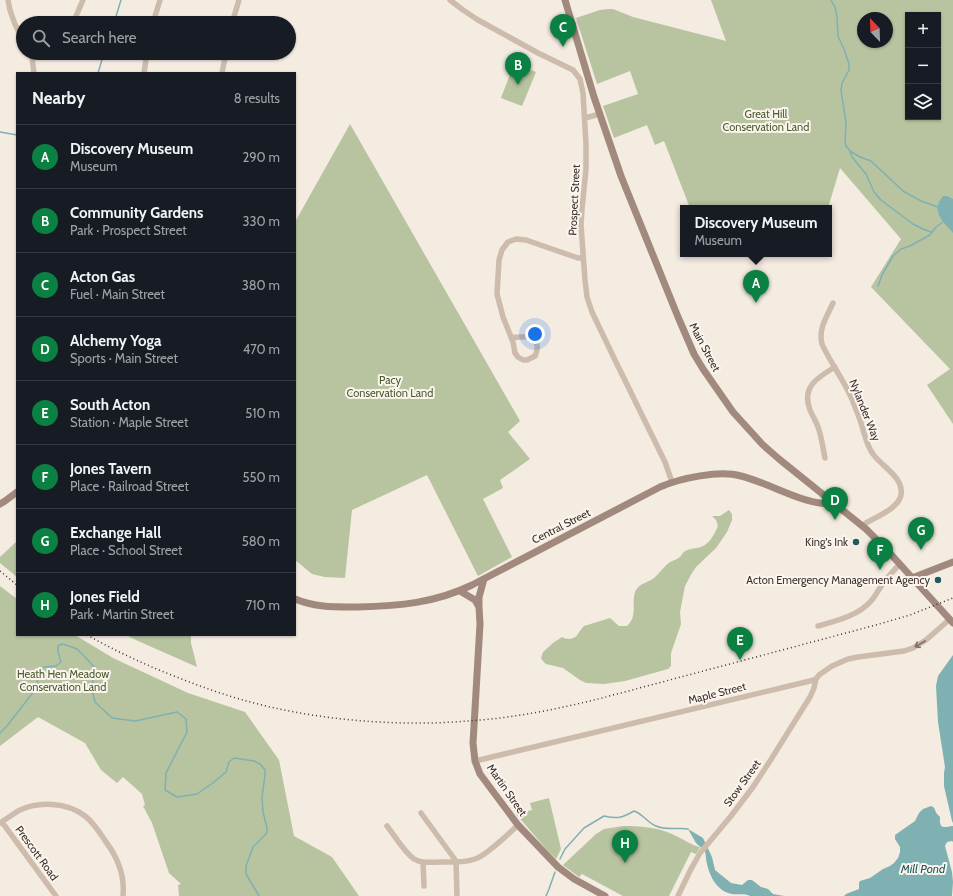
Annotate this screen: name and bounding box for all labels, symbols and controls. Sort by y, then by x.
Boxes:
north arrow [857,12,893,48]
map controls [905,12,941,120]
button: + [905,12,941,48]
pin: C [550,14,576,47]
search box [16,16,296,60]
icon: search [30,27,52,49]
text: Search here [62,29,137,47]
button: − [905,48,941,84]
pin: B [505,52,531,85]
button: layers [905,84,941,120]
text: Nearby [32,88,85,108]
text: 8 results [234,90,280,106]
park label: Great Hill Conservation Land [723,107,809,134]
text: Discovery Museum [70,140,193,158]
text: A [41,149,49,165]
text: 290 m [242,149,280,165]
text: Museum [70,158,117,174]
street label: Prospect Street [565,164,583,236]
text: Community Gardens [70,204,203,222]
popup [680,205,832,257]
text: B [41,213,49,229]
text: 330 m [243,213,280,229]
text: Discovery Museum [694,214,818,232]
text: Park · Prospect Street [70,222,187,238]
text: Museum [694,232,742,248]
text: Acton Gas [70,268,135,286]
pin: A [743,270,769,303]
text: C [41,277,49,293]
text: 380 m [242,277,280,293]
text: Fuel · Main Street [70,286,165,302]
street label: Main Street [686,320,724,374]
your location [525,324,545,344]
text: Alchemy Yoga [70,332,162,350]
text: D [40,341,50,357]
text: 470 m [243,341,280,357]
text: Sports · Main Street [70,350,178,366]
park label: Pacy Conservation Land [347,373,433,400]
street label: Nylander Way [846,377,884,443]
text: South Acton [70,396,150,414]
text: E [41,405,49,421]
text: 510 m [245,405,280,421]
text: Station · Maple Street [70,414,188,430]
text: Jones Tavern [70,460,151,478]
text: F [42,469,48,485]
text: 550 m [243,469,280,485]
text: Place · Railroad Street [70,478,189,494]
pin: D [822,487,848,520]
street label: Central Street [529,505,593,547]
pin: G [908,517,934,550]
text: Exchange Hall [70,524,161,542]
text: G [41,533,49,549]
text: 580 m [242,533,280,549]
place label: King's Ink [805,535,848,549]
marker: King's Ink [851,537,861,547]
pin: F [867,537,893,570]
text: Place · School Street [70,542,182,558]
place label: Acton Emergency Management Agency [746,573,930,587]
marker: Acton Emergency Management Agency [933,575,943,585]
text: Jones Field [70,588,140,606]
text: H [40,597,50,613]
text: 710 m [246,597,280,613]
text: Park · Martin Street [70,606,174,622]
pin: E [727,627,753,660]
one-way arrow [914,640,926,648]
park label: Heath Hen Meadow Conservation Land [17,667,109,694]
street label: Maple Street [687,679,748,707]
street label: Stow Street [720,757,764,809]
street label: Martin Street [484,761,530,819]
street label: Prescott Road [12,823,62,883]
pin: H [612,830,638,863]
water label: Mill Pond [900,861,946,876]

